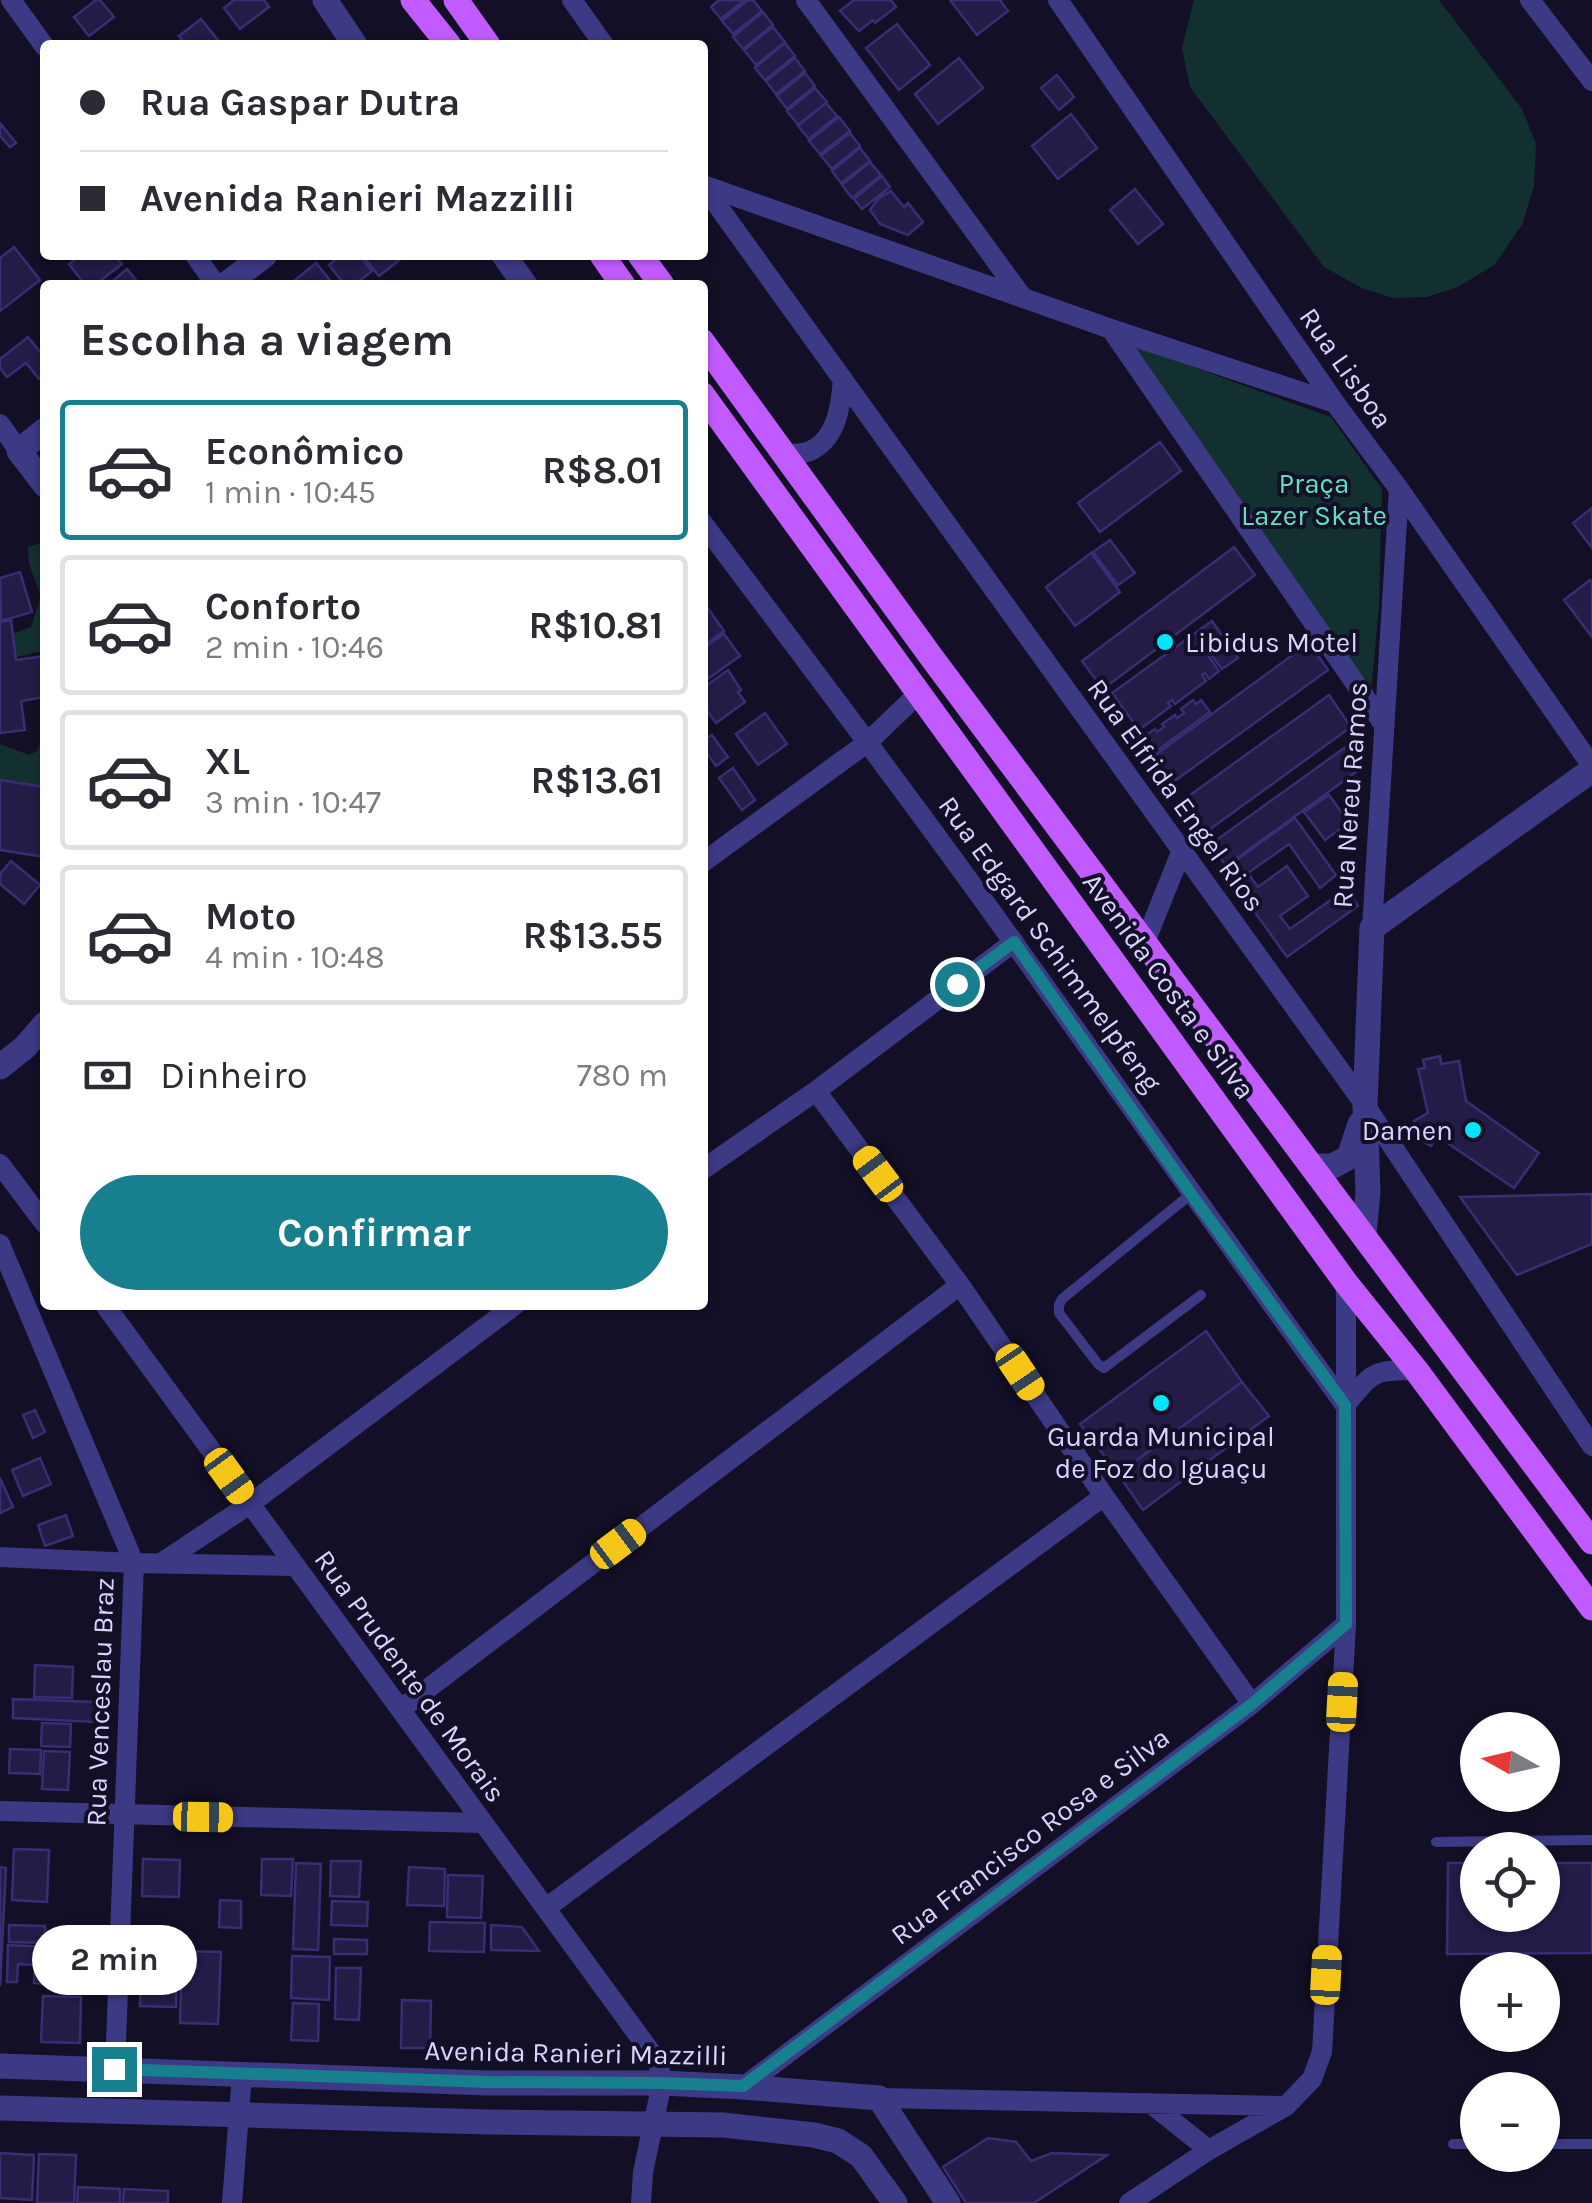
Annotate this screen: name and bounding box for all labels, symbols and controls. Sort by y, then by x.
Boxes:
text: Rua Gaspar Dutra [140,80,460,125]
text: Avenida Ranieri Mazzilli [140,176,575,221]
street label: Rua Lisboa [1292,301,1400,435]
text: Escolha a viagem [80,314,454,366]
icon: car [85,425,175,515]
text: Econômico [205,429,404,474]
text: R$8.01 [542,448,663,493]
park label: Praça Lazer Skate [1241,467,1387,532]
text: 1 min · 10:45 [205,474,376,511]
icon: car [85,580,175,670]
text: Conforto [205,584,361,629]
text: R$10.81 [528,603,663,648]
place label: Libidus Motel [1185,626,1358,659]
text: 2 min · 10:46 [205,629,384,666]
marker: Libidus Motel [1154,631,1176,653]
street label: Rua Elfrida Engel Rios [1081,672,1271,918]
street label: Rua Nereu Ramos [1326,681,1374,909]
icon: car [85,735,175,825]
text: XL [205,739,250,784]
text: R$13.61 [530,758,663,803]
text: 3 min · 10:47 [205,784,381,821]
street label: Rua Edgard Schimmelpfeng [932,790,1168,1098]
street label: Avenida Costa e Silva [1076,867,1262,1105]
icon: car [85,890,175,980]
text: Moto [205,894,296,939]
text: R$13.55 [523,913,663,958]
text: 4 min · 10:48 [205,939,385,976]
route start [935,962,980,1007]
icon: cash [80,1048,135,1103]
text: Dinheiro [160,1053,308,1098]
text: 780 m [577,1057,668,1094]
place label: Damen [1362,1114,1453,1147]
marker: Damen [1462,1119,1484,1141]
car [848,1141,908,1207]
button: Confirmar [80,1175,668,1290]
car [991,1339,1049,1405]
marker: Guarda Municipal de Foz do Iguaçu [1150,1392,1172,1414]
place label: Guarda Municipal de Foz do Iguaçu [1047,1420,1275,1485]
car [199,1443,259,1509]
car [585,1514,651,1574]
street label: Rua Prudente de Morais [307,1544,513,1808]
street label: Rua Venceslau Braz [79,1577,121,1827]
car [1325,1671,1359,1733]
north arrow [1460,1712,1560,1812]
map controls [1460,1712,1560,2172]
street label: Rua Francisco Rosa e Silva [884,1721,1176,1951]
car [173,1801,233,1833]
button: locate [1460,1832,1560,1932]
callout: 2 min [32,1924,196,1994]
text: 2 min [70,1941,159,1978]
car [1309,1944,1343,2006]
button: + [1460,1952,1560,2052]
street label: Avenida Ranieri Mazzilli [424,2034,728,2072]
route end [92,2047,137,2092]
button: − [1460,2072,1560,2172]

